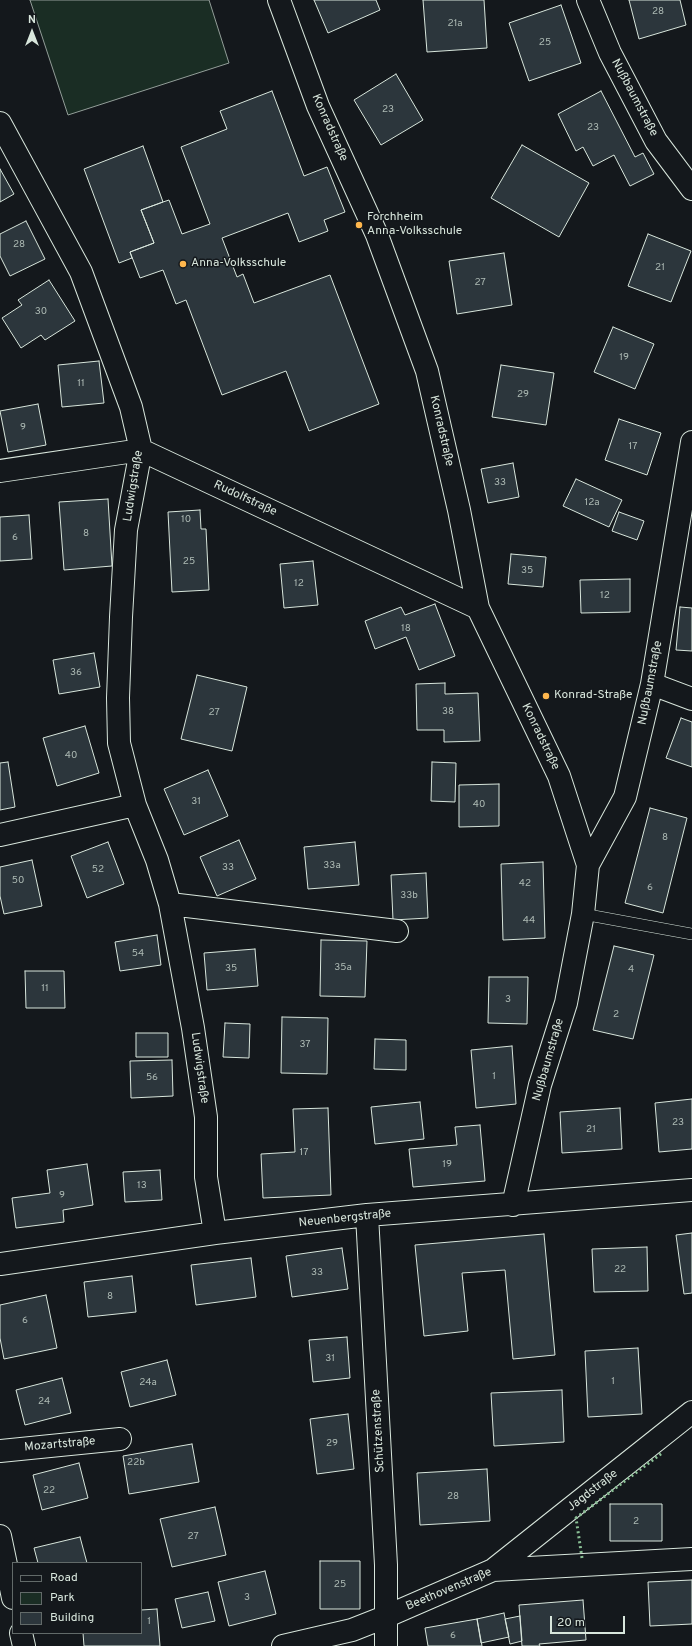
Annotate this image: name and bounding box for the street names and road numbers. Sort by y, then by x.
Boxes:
street label: Nußbaumstraße [608,57,660,139]
street label: Konradstraße [308,92,350,164]
street label: Konradstraße [426,394,456,468]
street label: Ludwigstraße [121,449,147,523]
street label: Rudolfstraße [211,478,279,520]
street label: Nußbaumstraße [636,640,666,726]
street label: Konradstraße [518,701,562,773]
street label: Nußbaumstraße [530,1017,568,1103]
street label: Ludwigstraße [187,1031,211,1105]
street label: Neuenbergstraße [298,1207,392,1231]
street label: Schützenstraße [370,1389,388,1473]
street label: Mozartstraße [24,1435,96,1455]
street label: Jagdstraße [565,1467,621,1515]
street label: Beethovenstraße [404,1565,494,1615]

